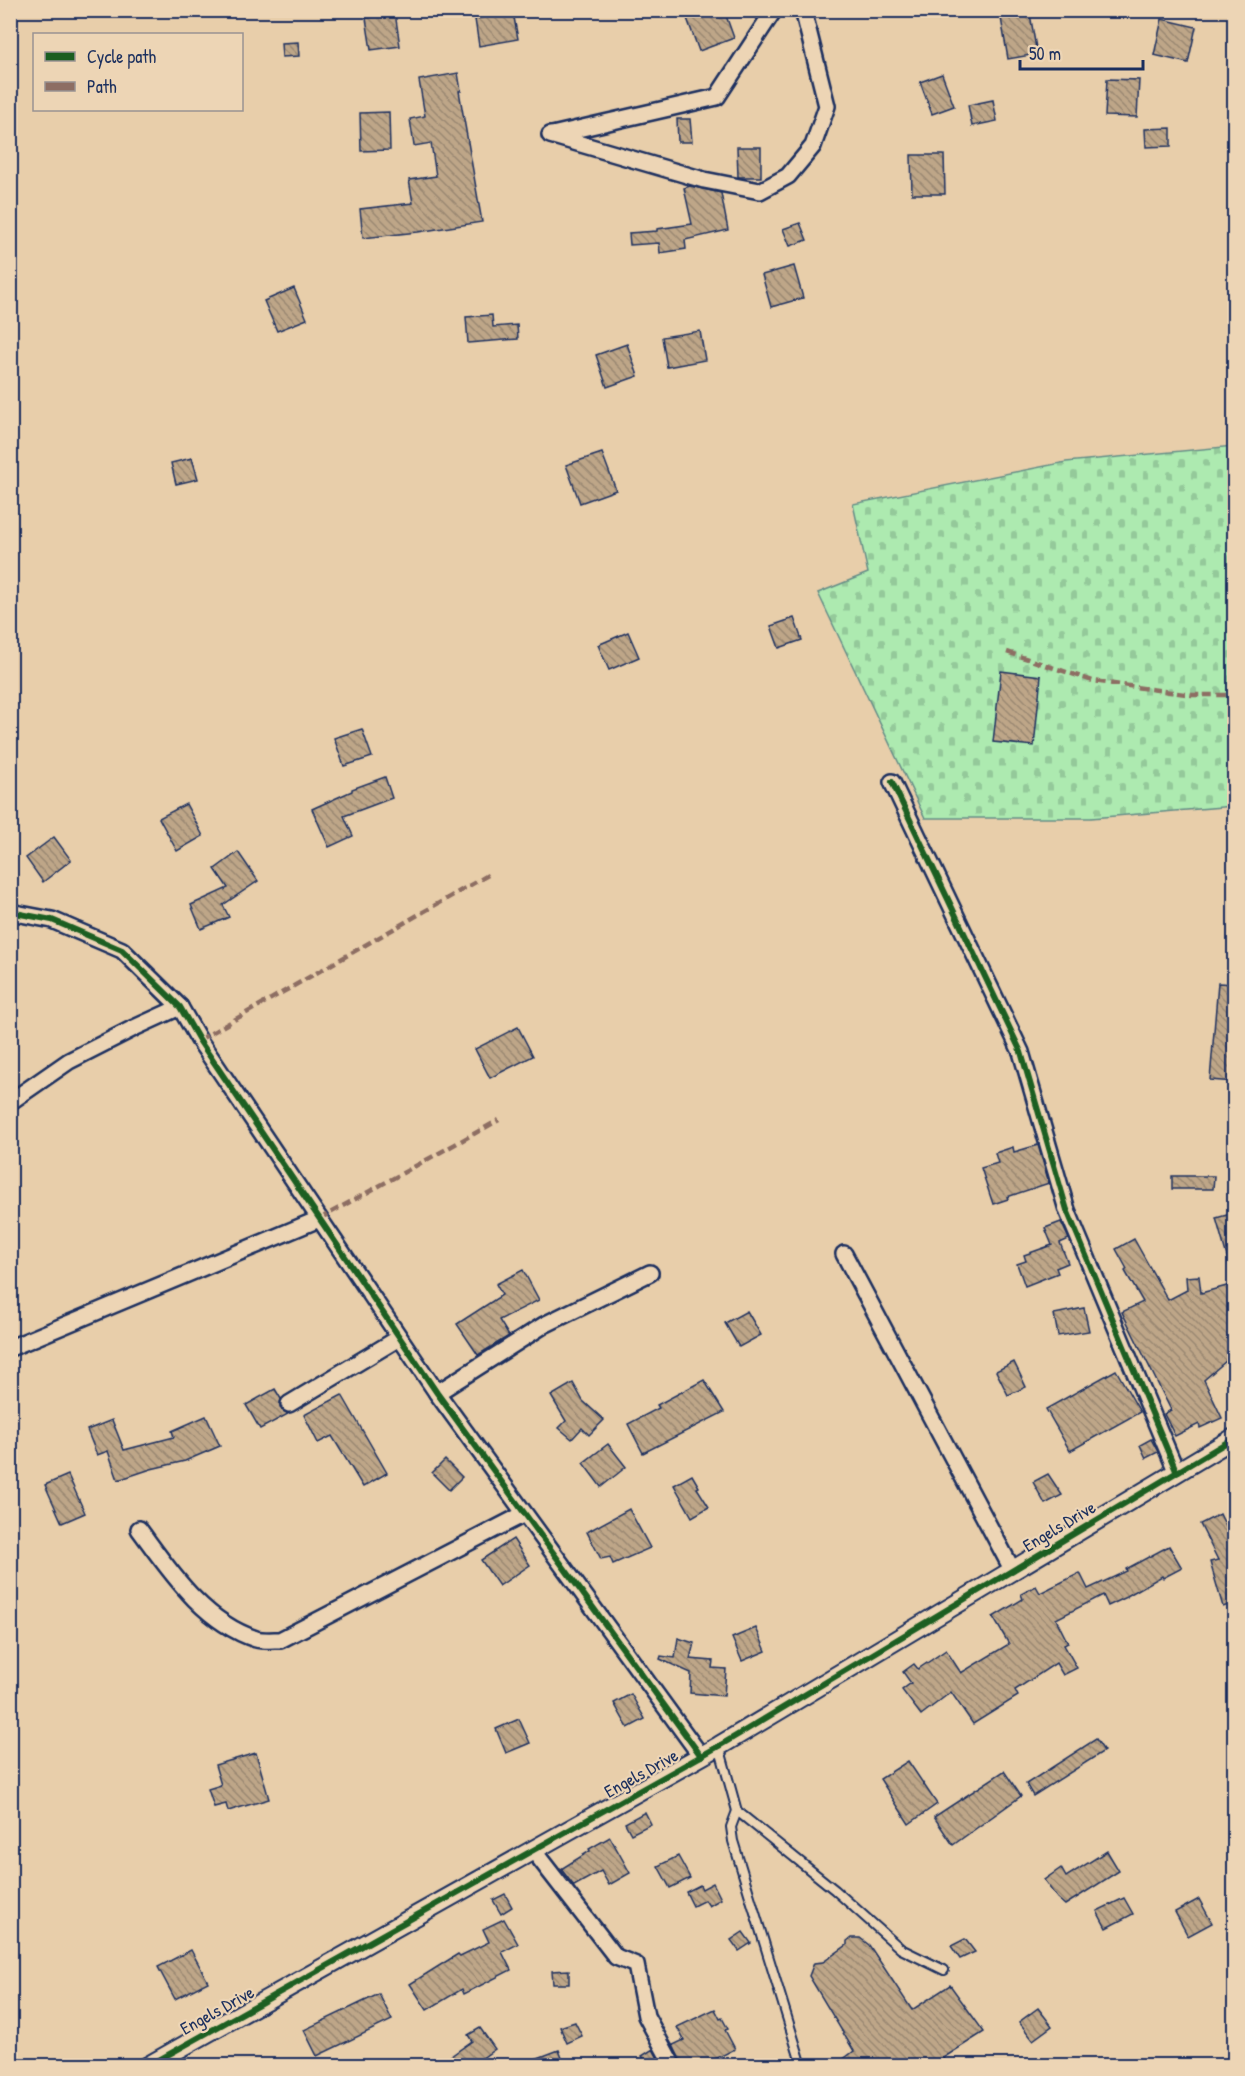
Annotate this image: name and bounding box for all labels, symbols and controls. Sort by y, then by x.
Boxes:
legend [33,33,243,111]
scale bar [1020,33,1143,71]
text: 50 m [1029,41,1061,66]
text: Cycle path [87,44,157,69]
text: Path [87,74,117,99]
street label: Engels Drive [1018,1494,1100,1558]
street label: Engels Drive [600,1742,682,1804]
street label: Engels Drive [176,1979,258,2041]

